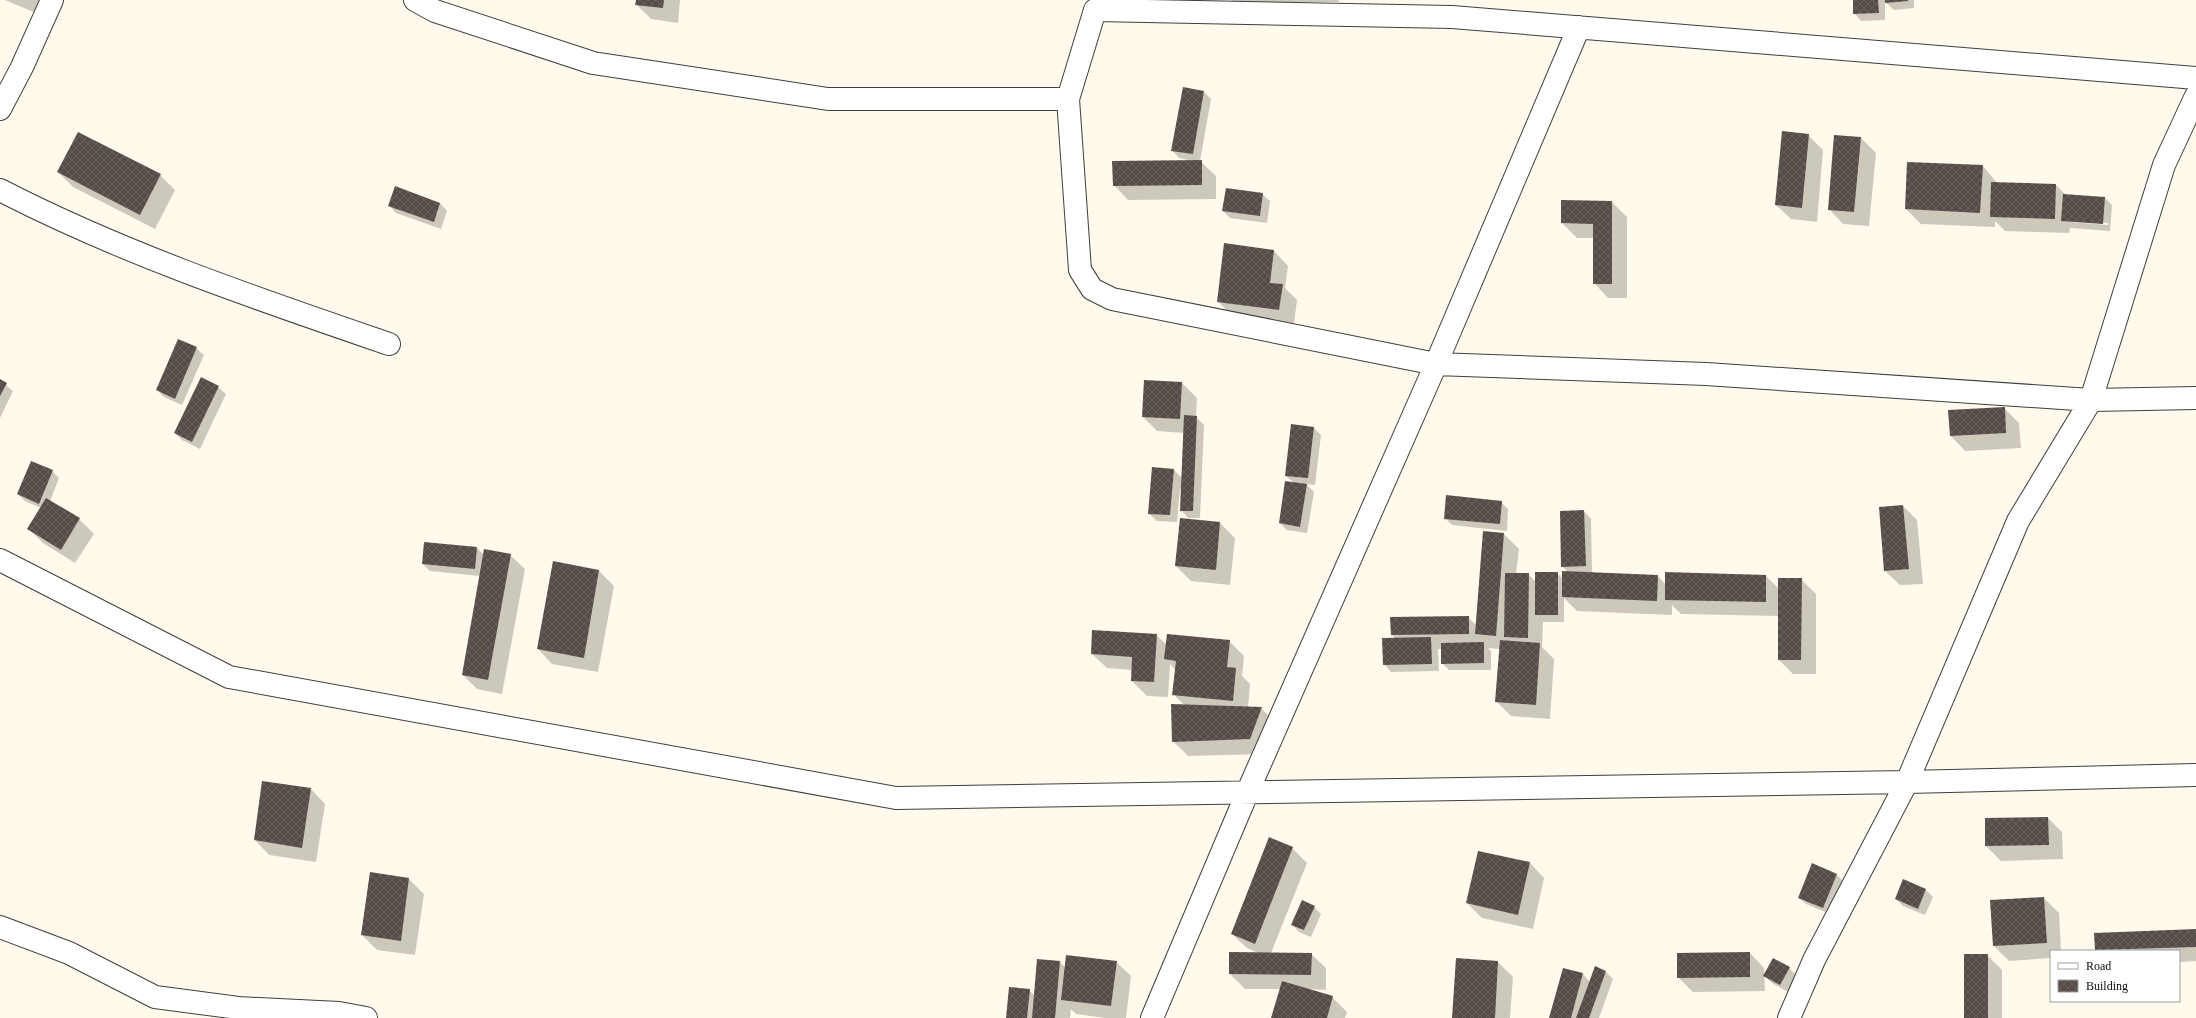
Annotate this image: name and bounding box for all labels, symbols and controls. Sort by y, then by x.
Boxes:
legend [2050,950,2180,1002]
text: Road [2086,959,2111,973]
text: Building [2086,979,2128,993]

